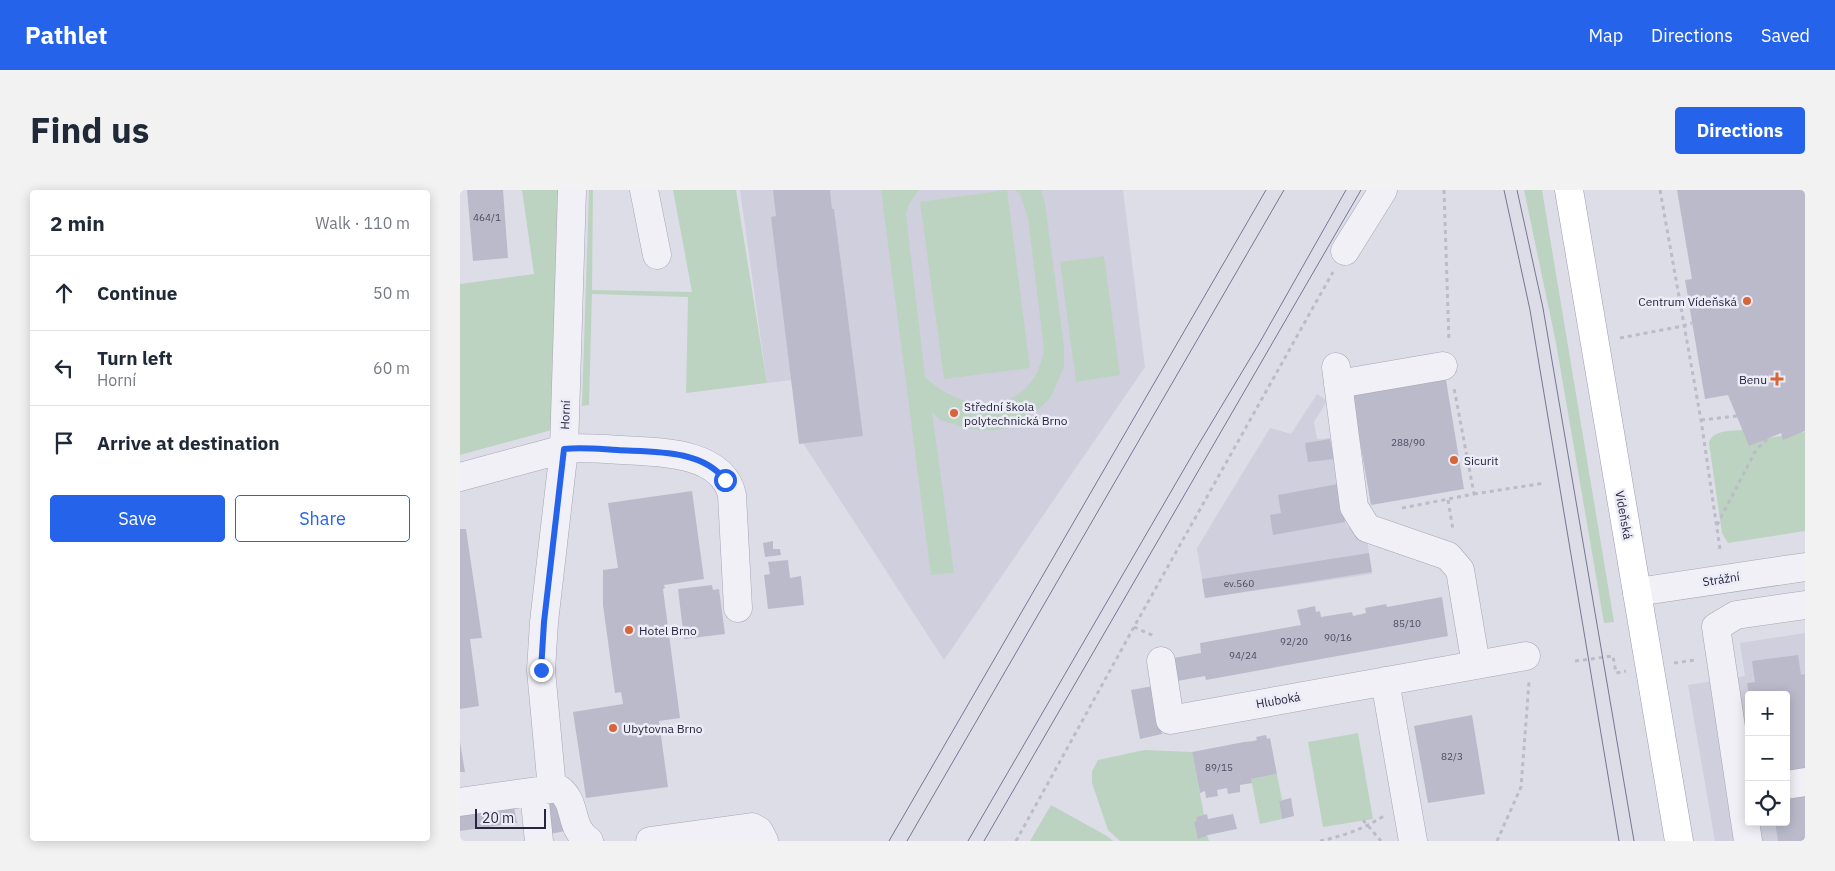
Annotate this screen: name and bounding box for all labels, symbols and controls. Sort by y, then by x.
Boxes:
text: Pathlet [25,19,107,51]
text: Map [1588,24,1623,47]
text: Directions [1651,24,1733,47]
text: Saved [1761,24,1810,47]
text: Find us [30,107,149,153]
button: Directions [1675,107,1805,154]
text: 2 min [50,209,105,237]
house number: 464/1 [473,211,501,224]
text: Walk · 110 m [315,213,410,233]
icon: ahead [50,279,78,307]
text: Continue [97,281,177,305]
text: 50 m [373,283,410,303]
place label: Centrum Vídeňská [1638,294,1738,309]
marker: Centrum Vídeňská [1741,295,1753,307]
text: Turn left [97,346,173,370]
icon: left [50,354,78,382]
text: 60 m [373,358,410,378]
text: Horní [97,370,136,390]
place label: Benu [1739,372,1767,387]
marker: Benu [1771,373,1783,385]
place label: Střední škola polytechnická Brno [964,399,1068,428]
street label: Horní [557,400,573,430]
marker: Střední škola polytechnická Brno [948,407,960,419]
icon: arrive [50,429,78,457]
text: Arrive at destination [97,431,280,455]
house number: 288/90 [1391,436,1425,449]
place label: Sicurit [1464,453,1498,468]
marker: Sicurit [1448,454,1460,466]
route start [714,469,737,492]
street label: Vídeňská [1612,489,1636,541]
button: Save [50,495,225,542]
button: Share [235,495,410,542]
street label: Strážní [1701,569,1741,589]
house number: ev.560 [1224,577,1254,590]
house number: 85/10 [1393,617,1421,630]
place label: Hotel Brno [639,623,697,638]
marker: Hotel Brno [623,624,635,636]
house number: 90/16 [1324,631,1352,644]
house number: 92/20 [1280,635,1308,648]
house number: 94/24 [1229,649,1257,662]
route end [530,659,553,682]
street label: Hluboká [1255,689,1302,711]
map controls [1745,691,1790,826]
button: + [1745,691,1790,736]
place label: Ubytovna Brno [623,721,703,736]
marker: Ubytovna Brno [607,722,619,734]
button: − [1745,736,1790,781]
house number: 82/3 [1441,750,1463,763]
house number: 89/15 [1205,761,1233,774]
button: locate [1745,781,1790,826]
scale bar [475,806,546,829]
text: 20 m [482,809,514,827]

